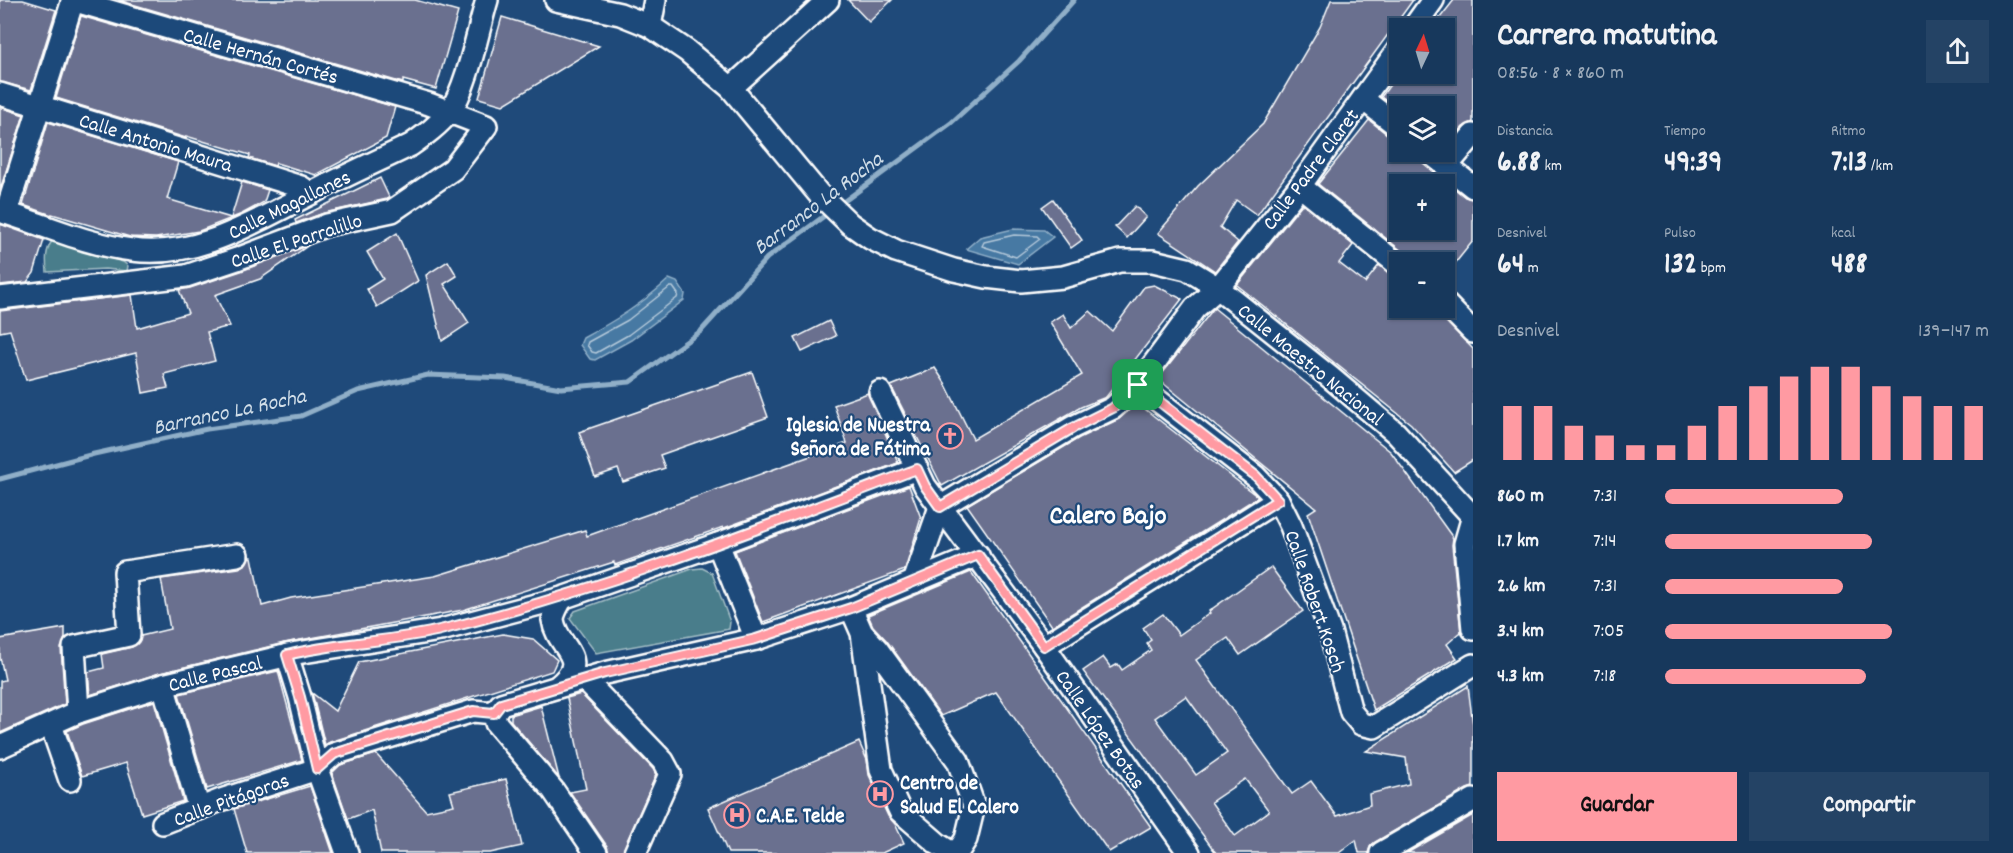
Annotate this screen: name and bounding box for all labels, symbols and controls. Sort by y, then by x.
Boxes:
text: Carrera matutina [1497,14,1717,61]
north arrow [1389,18,1455,84]
map controls [1389,18,1455,318]
button: share [1926,20,1989,83]
street label: Calle Hernán Cortés [179,21,341,94]
text: 08:56 · 8 × 860 m [1497,60,1624,88]
button: layers [1389,96,1455,162]
street label: Calle Padre Claret [1257,104,1368,238]
street label: Calle Antonio Maura [75,107,237,183]
text: Distancia [1497,120,1553,143]
text: Tiempo [1664,120,1706,143]
text: Ritmo [1831,120,1866,143]
text: 6.88 [1497,143,1541,186]
text: 49:39 [1664,143,1722,186]
text: 7:13 [1831,143,1867,186]
water label: Barranco La Rocha [748,145,892,264]
text: km [1541,155,1562,178]
text: /km [1867,155,1893,178]
street label: Calle Magallanes [224,164,357,249]
button: + [1389,174,1455,240]
street label: Calle El Parralillo [227,207,367,278]
text: Desnivel [1497,222,1547,245]
text: Pulso [1664,222,1696,245]
text: kcal [1831,222,1855,245]
text: 64 [1497,245,1524,288]
text: 132 [1664,245,1697,288]
text: 488 [1831,245,1868,288]
button: − [1389,252,1455,318]
text: m [1524,257,1539,280]
text: bpm [1697,257,1726,280]
street label: Calle Maestro Nacional [1229,298,1389,435]
text: Desnivel [1497,318,1559,346]
text: 139–147 m [1918,318,1989,346]
pin [1112,359,1163,410]
icon: arrive [1121,368,1154,401]
water label: Barranco La Rocha [151,382,311,445]
place label: Iglesia de Nuestra Señora de Fátima [786,412,931,466]
church icon: Iglesia de Nuestra Señora de Fátima [935,421,965,451]
text: 860 m [1497,483,1544,511]
text: 7:31 [1593,483,1617,511]
district label: Calero Bajo [1049,498,1167,537]
street label: Calle Robert Kosch [1275,527,1352,677]
text: 1.7 km [1497,528,1539,556]
text: 7:14 [1593,528,1617,556]
text: 2.6 km [1497,573,1545,601]
text: 7:31 [1593,573,1617,601]
text: 3.4 km [1497,618,1544,646]
text: 7:05 [1593,618,1624,646]
street label: Calle Pascal [166,650,266,702]
text: 4.3 km [1497,663,1544,691]
text: 7:18 [1593,663,1616,691]
street label: Calle López Botas [1046,665,1151,797]
street label: Calle Pitágoras [170,767,294,837]
place label: Centro de Salud El Calero [900,770,1019,824]
button: Guardar [1497,772,1737,841]
button: Compartir [1749,772,1989,841]
hospital icon: Centro de Salud El Calero [865,779,895,809]
hospital icon: C.A.E. Telde [722,800,752,830]
place label: C.A.E. Telde [756,803,844,833]

